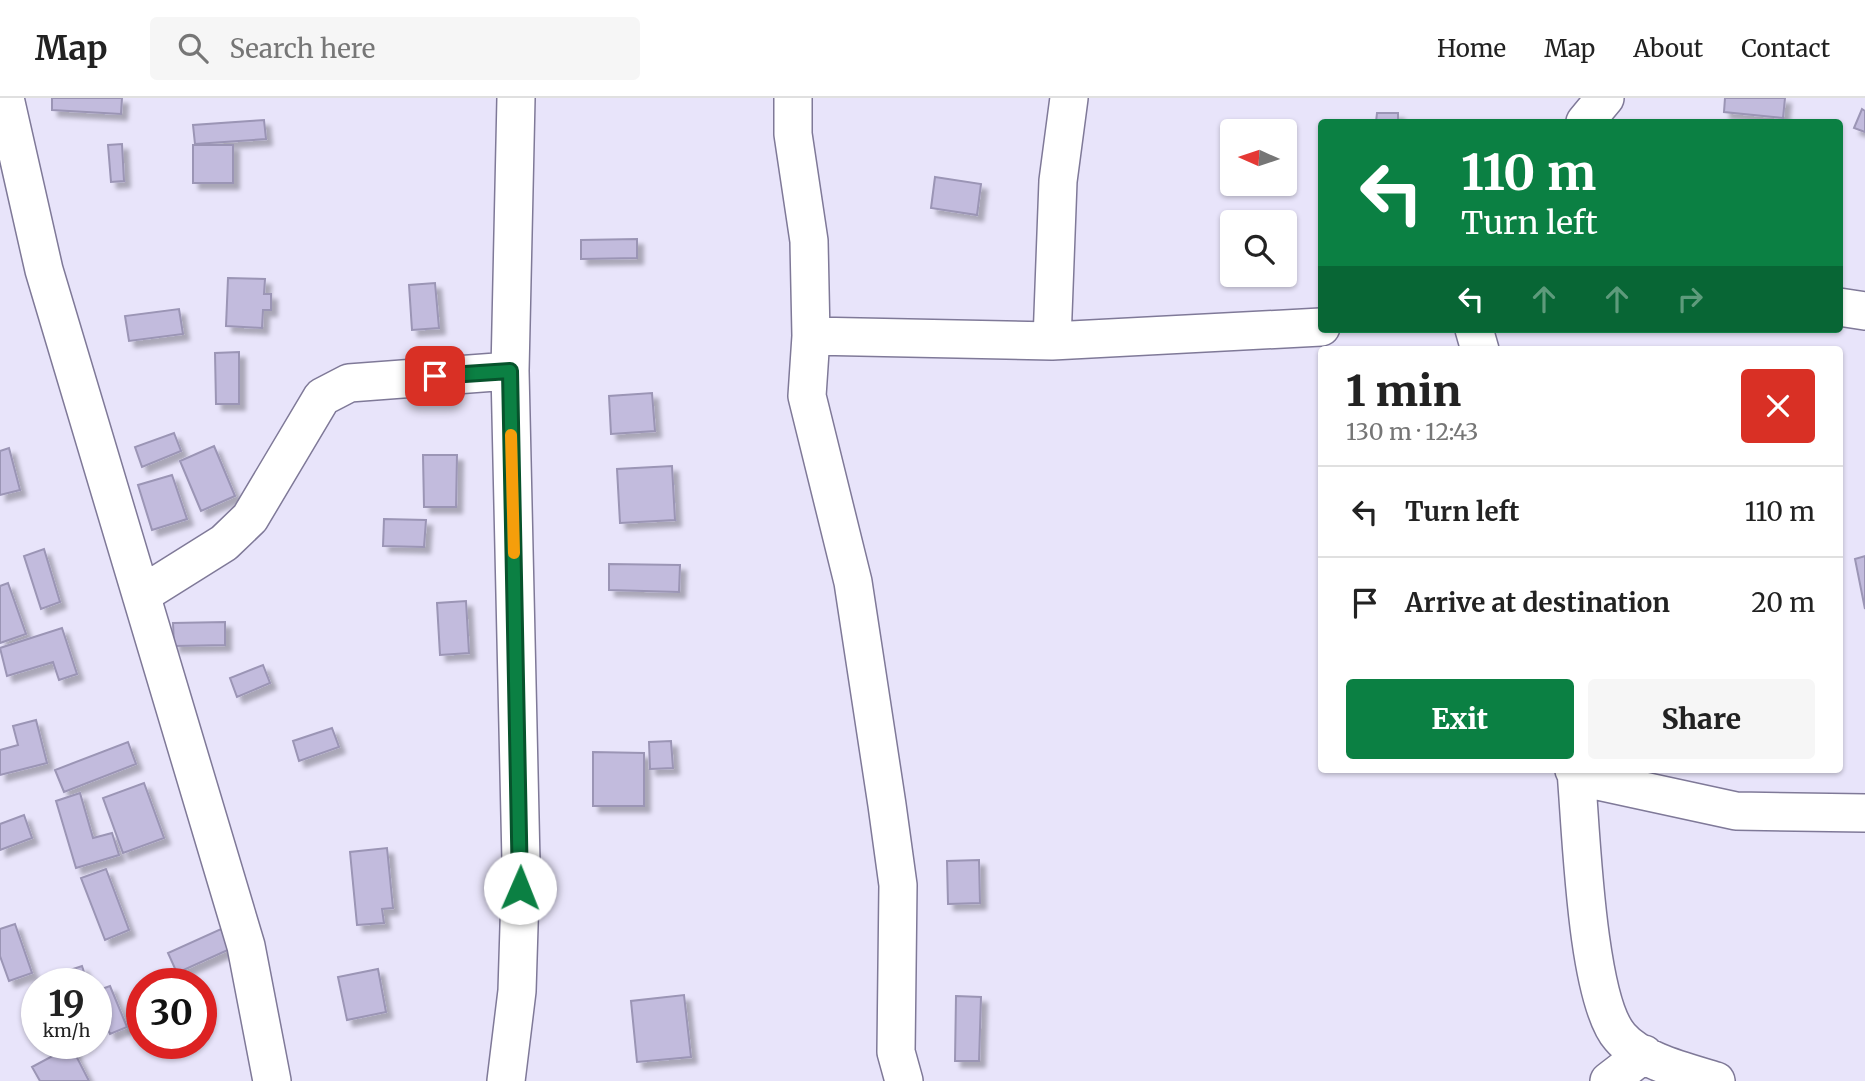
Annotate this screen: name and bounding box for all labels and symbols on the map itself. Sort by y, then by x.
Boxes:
north arrow [1220,119,1297,196]
pin [405,346,465,406]
position arrow [483,851,557,925]
speed limit sign: 30 [126,968,217,1059]

